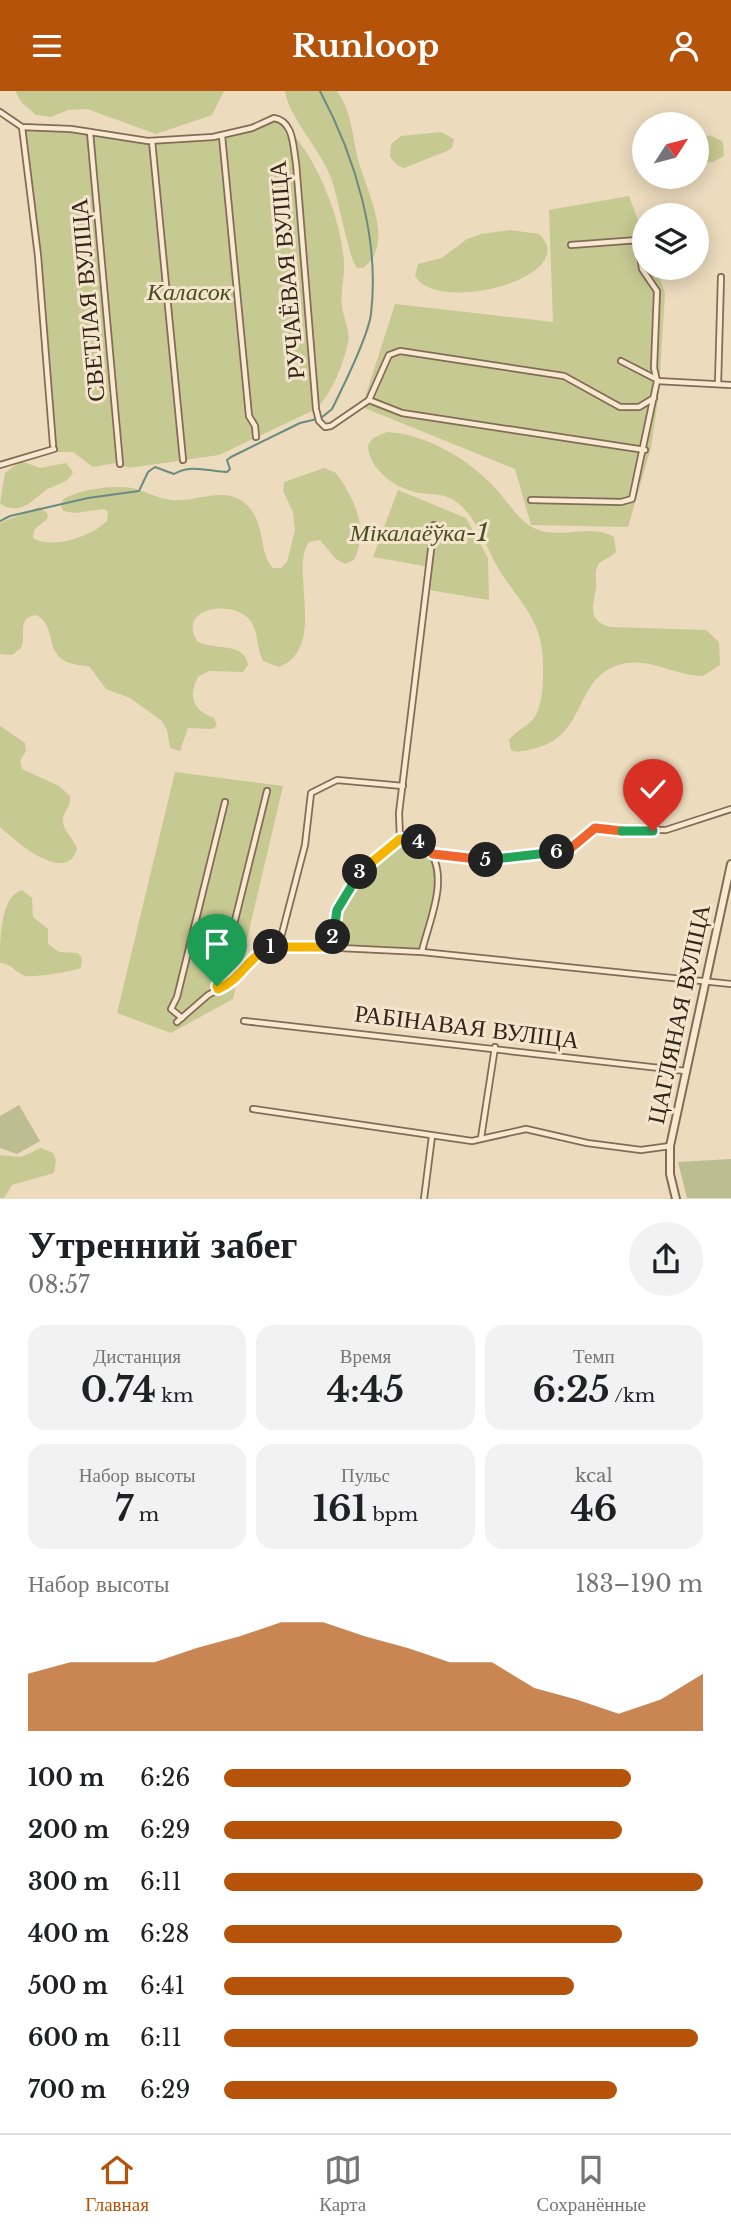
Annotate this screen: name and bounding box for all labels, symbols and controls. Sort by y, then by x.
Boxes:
text: Runloop [292,26,439,66]
icon: menu [28,27,66,65]
icon: person [665,27,703,65]
north arrow [632,112,709,189]
map controls [632,112,709,280]
street label: РУЧАЁВАЯ ВУЛІЦА [262,159,311,381]
street label: СВЕТЛАЯ ВУЛІЦА [64,197,111,403]
button: layers [632,203,709,280]
park label: Каласок [146,277,232,306]
park label: Мікалаёўка-1 [349,518,488,547]
pin [623,759,683,831]
icon: check [634,770,672,808]
pin: 4 [402,825,436,859]
text: 4 [412,830,425,853]
pin: 6 [540,835,574,869]
text: 6 [550,840,563,863]
pin: 5 [468,843,504,877]
text: 5 [480,848,491,871]
pin: 3 [342,855,378,889]
text: 3 [353,860,366,883]
street label: ЦАГЛЯНАЯ ВУЛІЦА [641,901,716,1126]
pin [187,914,247,986]
pin: 2 [316,919,350,955]
icon: arrive [198,925,236,963]
text: 2 [326,925,339,948]
pin: 1 [254,929,288,965]
text: 1 [266,935,275,958]
street label: РАБІНАВАЯ ВУЛІЦА [353,998,582,1055]
text: Утренний забег [28,1221,298,1268]
button: share [629,1222,703,1296]
text: 08:57 [28,1271,90,1299]
text: Дистанция [93,1345,181,1368]
text: Время [340,1345,391,1368]
text: Темп [573,1345,615,1368]
text: 0.74 [81,1368,156,1411]
text: 4:45 [327,1368,404,1411]
text: 6:25 [532,1368,610,1411]
text: km [156,1384,193,1407]
text: /km [610,1384,655,1407]
text: Набор высоты [79,1464,196,1487]
text: Пульс [341,1464,390,1487]
text: kcal [575,1464,613,1487]
text: 7 [115,1487,133,1530]
text: 161 [313,1487,367,1530]
text: 46 [570,1487,617,1530]
text: m [133,1503,159,1526]
text: bpm [367,1503,418,1526]
text: Набор высоты [28,1570,169,1598]
text: 183–190 m [575,1570,703,1598]
text: 100 m [28,1764,104,1792]
text: 6:26 [140,1764,190,1792]
text: 200 m [28,1816,109,1844]
text: 6:29 [140,1816,190,1844]
text: 300 m [28,1868,109,1896]
text: 6:11 [140,1868,182,1896]
text: 400 m [28,1920,110,1948]
text: 6:28 [140,1920,189,1948]
text: 500 m [28,1972,108,2000]
text: 6:41 [140,1972,185,2000]
text: 600 m [28,2024,110,2052]
text: 6:11 [140,2024,182,2052]
text: 700 m [28,2076,106,2104]
text: 6:29 [140,2076,190,2104]
tab: Главная [85,2151,149,2216]
tab: Карта [319,2151,366,2216]
tab: Сохранённые [537,2151,646,2216]

